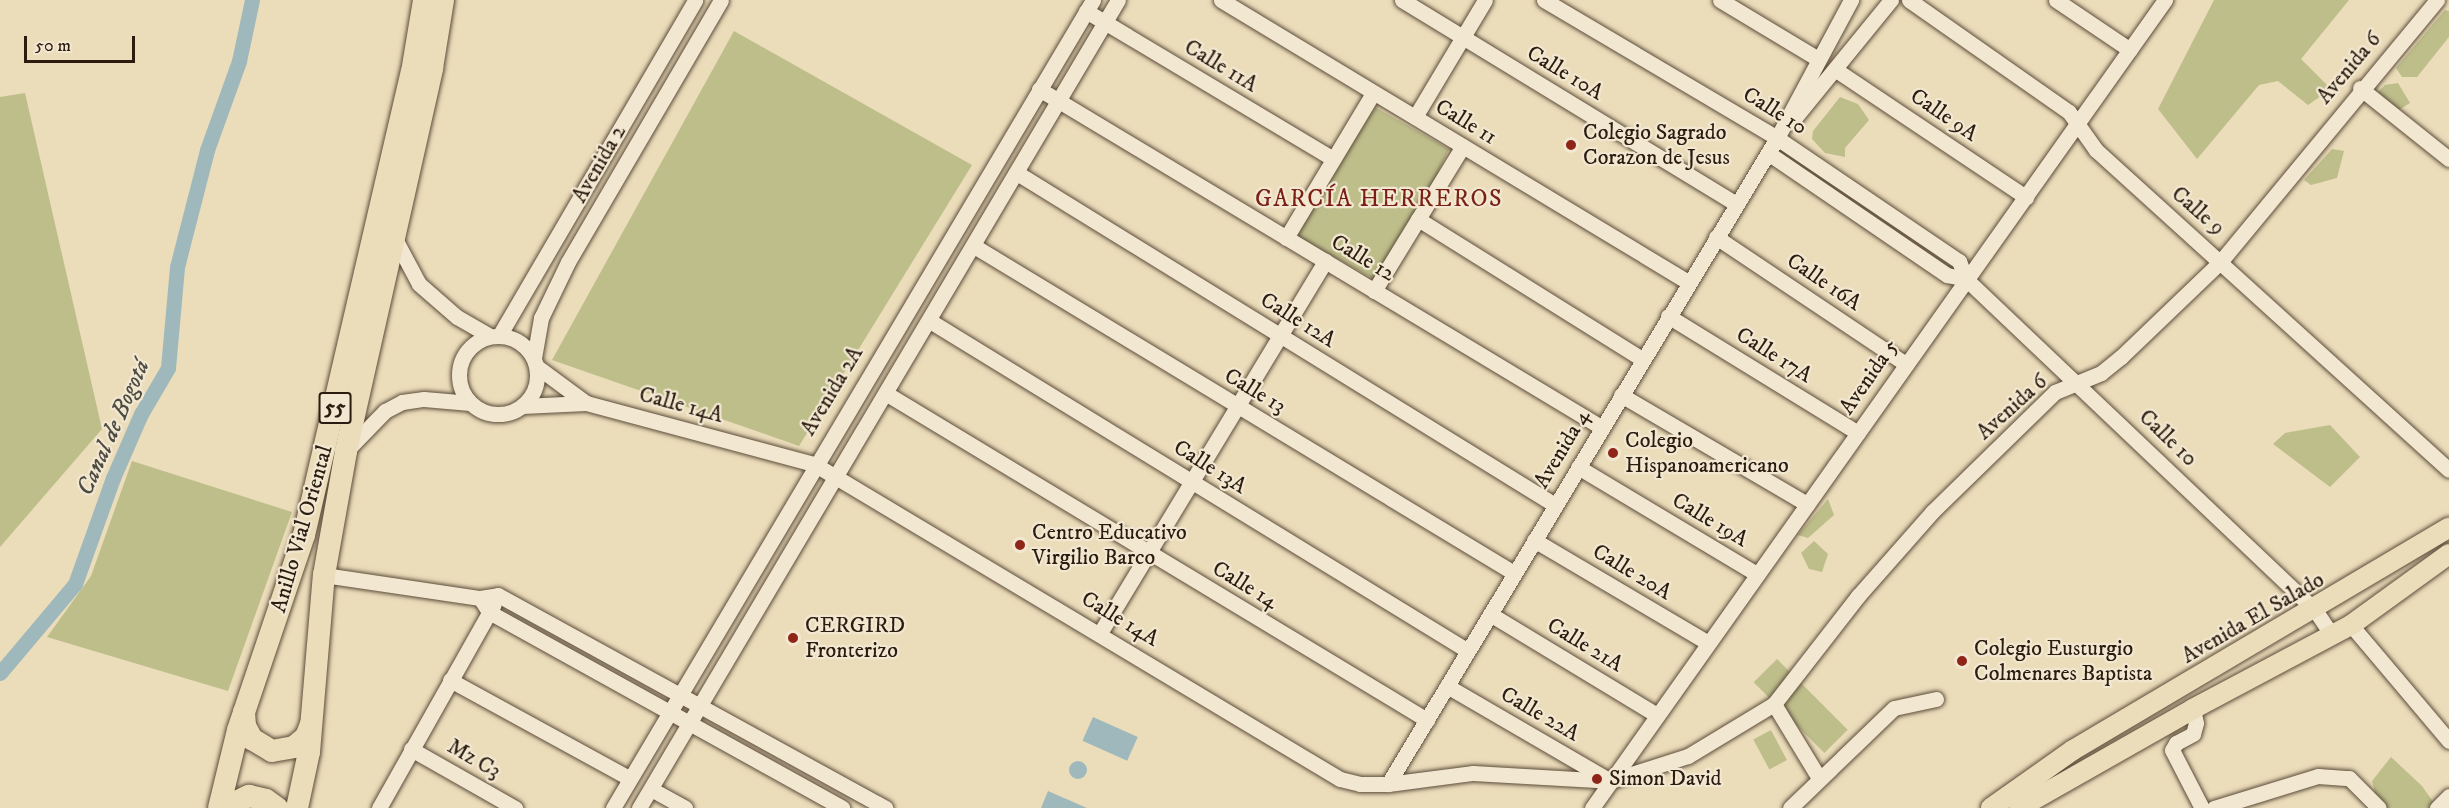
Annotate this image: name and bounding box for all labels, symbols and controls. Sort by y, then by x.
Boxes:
scale bar [27,24,138,62]
street label: Avenida 6 [2311,27,2387,109]
street label: Calle 11A [1179,34,1263,98]
text: 50 m [35,35,71,57]
street label: Calle 10A [1522,40,1608,106]
street label: Calle 10 [1738,81,1812,141]
street label: Calle 9A [1905,83,1983,147]
street label: Calle 11 [1430,93,1502,151]
place label: Colegio Sagrado Corazon de Jesus [1583,119,1730,170]
street label: Avenida 2 [566,120,632,208]
marker: Colegio Sagrado Corazon de Jesus [1564,138,1578,152]
street label: Calle 9 [2166,181,2230,241]
district label: GARCÍA HERREROS [1255,186,1503,214]
street label: Calle 12 [1326,229,1400,287]
street label: Calle 16A [1782,247,1866,317]
street label: Calle 12A [1255,287,1341,353]
street label: Calle 17A [1731,321,1817,389]
street label: Avenida 5 [1834,334,1904,420]
street label: Avenida 2A [795,342,869,440]
water label: Canal de Bogotá [71,356,157,500]
street label: Calle 13 [1219,362,1291,420]
street label: Avenida 6 [1971,368,2053,446]
street label: Calle 14A [636,381,726,429]
road number: 55 [318,390,352,426]
street label: Calle 10 [2133,404,2203,472]
street label: Avenida 4 [1528,405,1596,493]
place label: Colegio Hispanoamericano [1625,427,1789,478]
street label: Calle 13A [1169,434,1251,500]
street label: Anillo Vial Oriental [266,442,338,616]
marker: Colegio Hispanoamericano [1606,446,1620,460]
street label: Calle 19A [1667,487,1753,553]
place label: Centro Educativo Virgilio Barco [1032,519,1187,570]
marker: Centro Educativo Virgilio Barco [1013,538,1027,552]
street label: Calle 20A [1588,538,1676,606]
street label: Calle 14 [1207,555,1283,615]
street label: Avenida El Salado [2177,567,2329,669]
street label: Calle 14A [1076,586,1164,652]
place label: CERGIRD Fronterizo [805,612,905,664]
street label: Calle 21A [1542,612,1628,678]
marker: CERGIRD Fronterizo [786,631,800,645]
place label: Colegio Eusturgio Colmenares Baptista [1974,635,2152,686]
marker: Colegio Eusturgio Colmenares Baptista [1955,654,1969,668]
street label: Calle 22A [1496,681,1584,747]
street label: Mz C3 [443,733,505,785]
place label: Simon David [1609,766,1722,792]
marker: Simon David [1590,772,1604,786]

